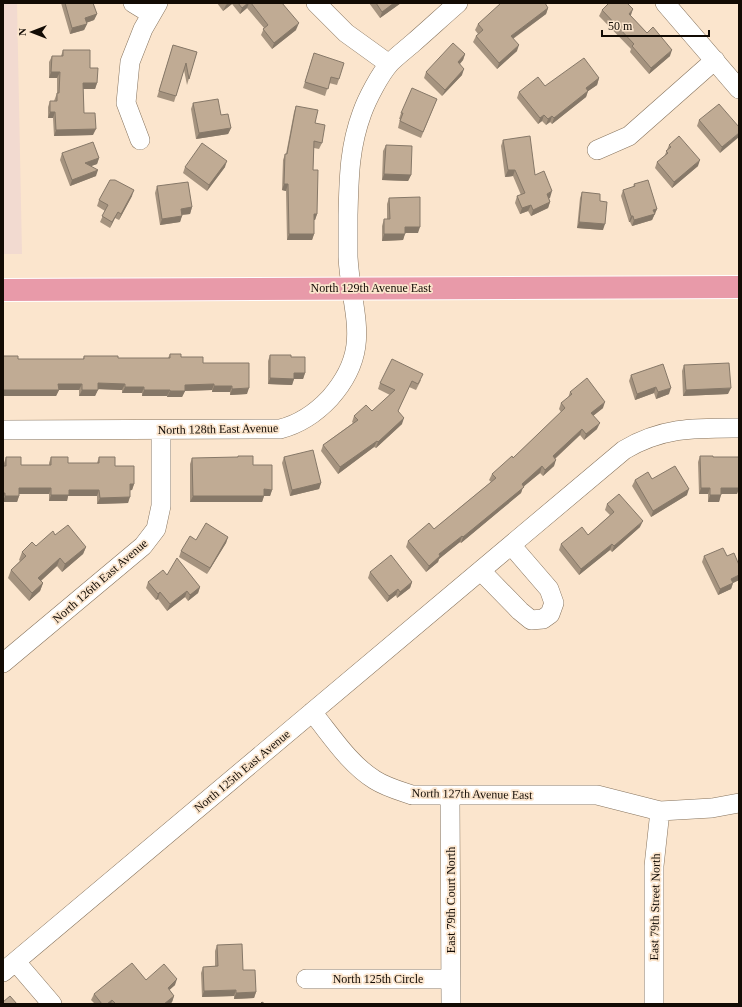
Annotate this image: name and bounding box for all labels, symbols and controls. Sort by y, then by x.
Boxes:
north arrow [12,12,52,52]
scale bar [602,12,709,38]
text: 50 m [608,19,633,33]
text: N [16,28,28,36]
street label: North 129th Avenue East [311,281,432,295]
street label: North 128th East Avenue [158,421,278,437]
street label: North 126th East Avenue [50,536,150,626]
street label: North 125th East Avenue [191,727,293,815]
street label: North 127th Avenue East [412,786,533,802]
street label: East 79th Court North [444,847,458,953]
street label: East 79th Street North [647,853,663,961]
street label: North 125th Circle [333,972,423,986]

